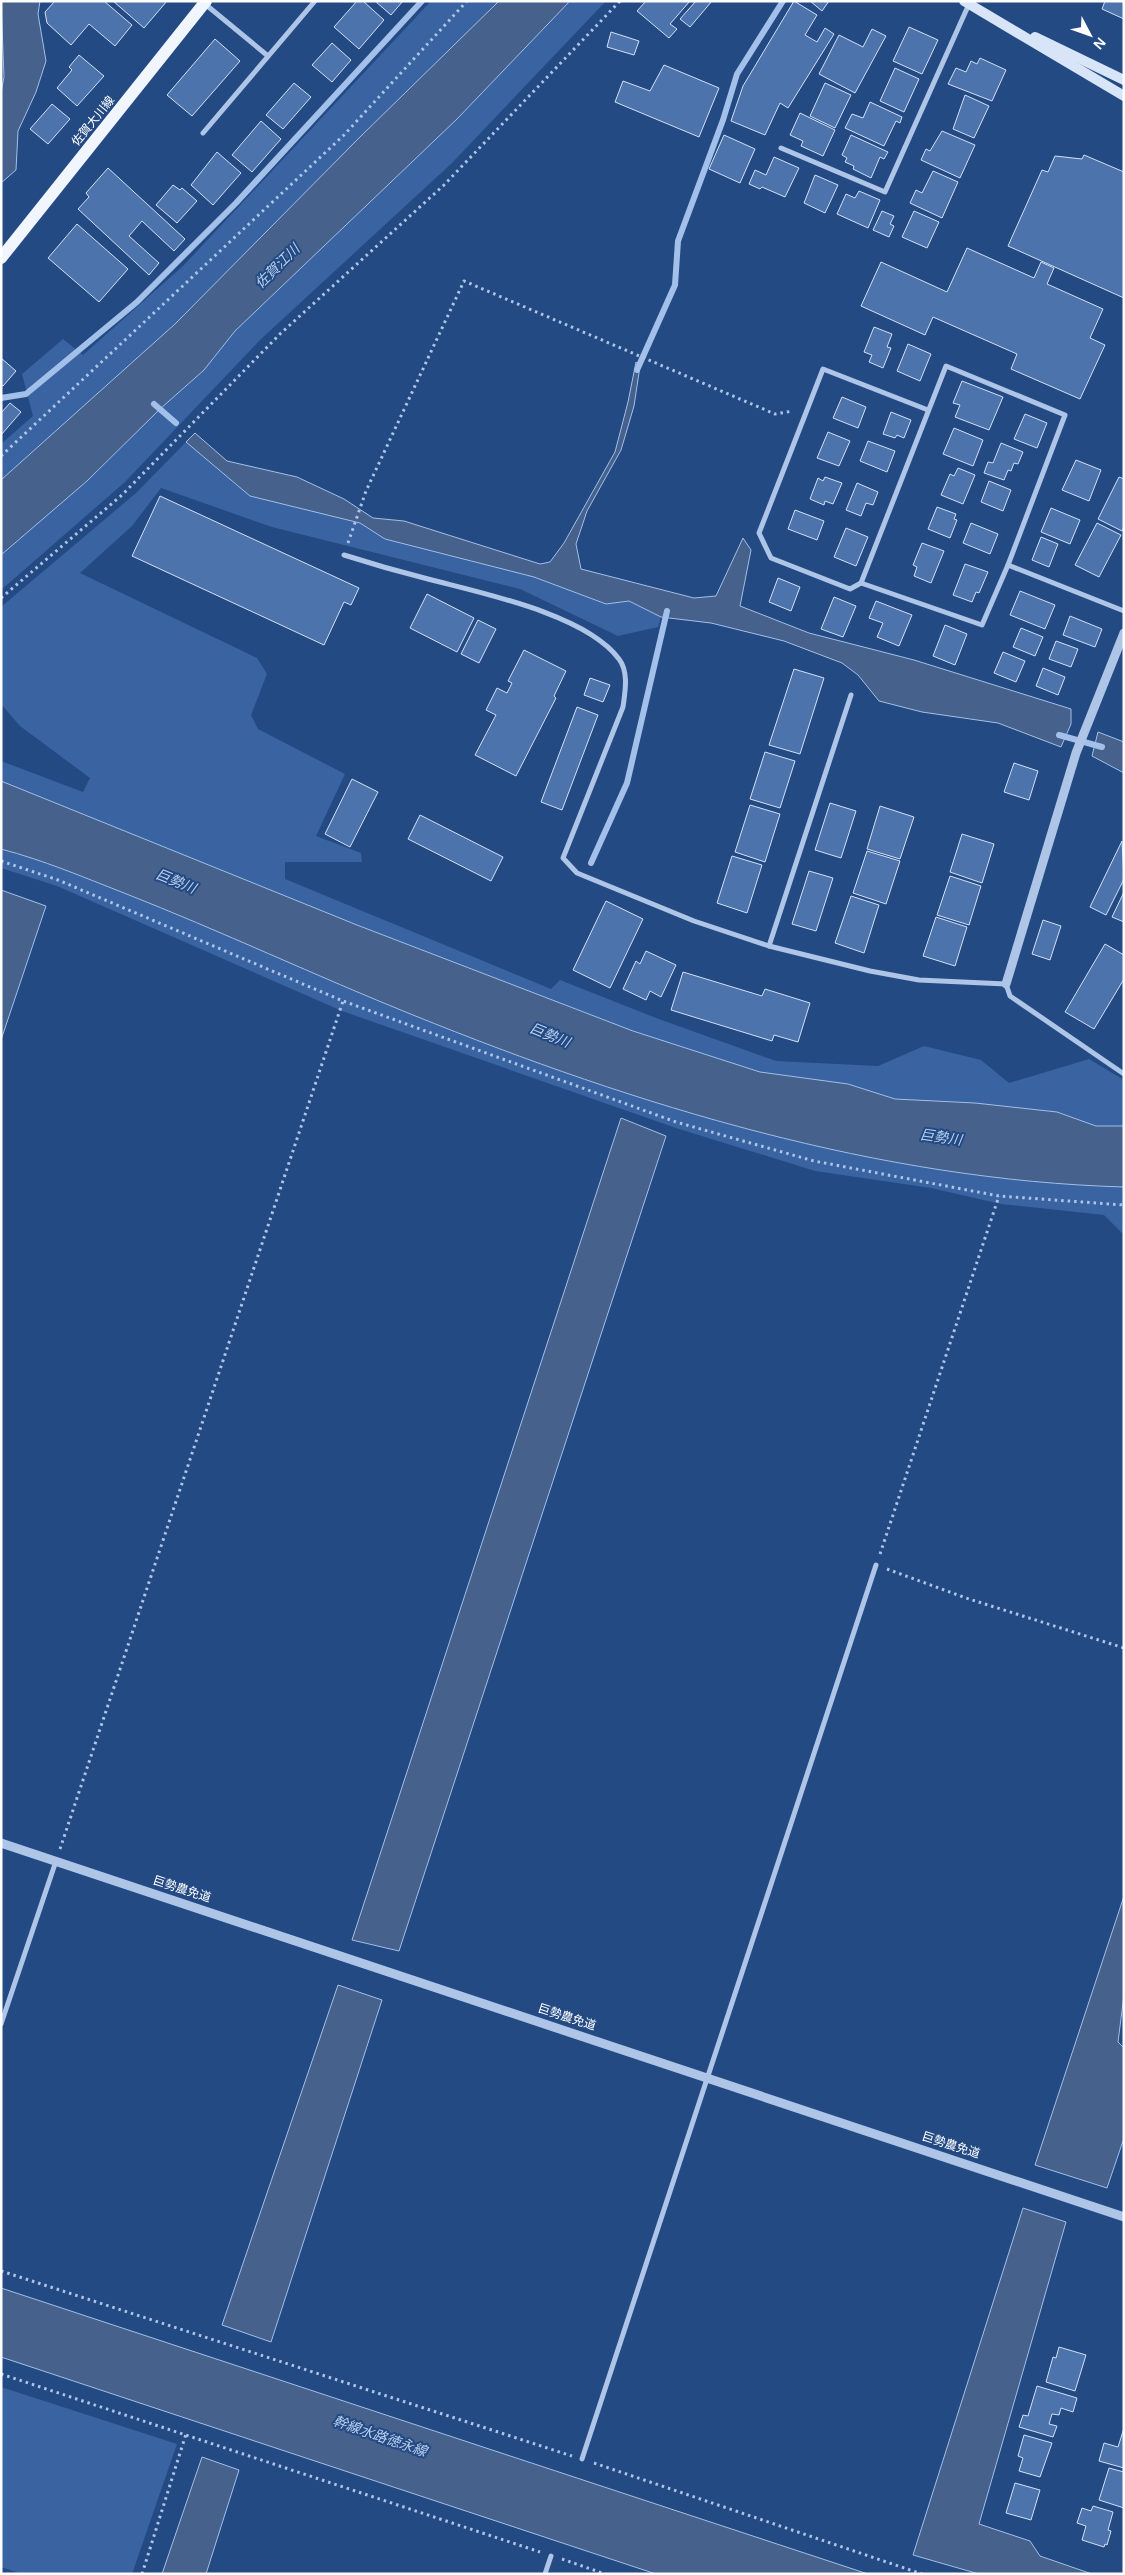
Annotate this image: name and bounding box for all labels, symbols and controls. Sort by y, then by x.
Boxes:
north arrow [1065,10,1115,60]
text: N [1090,34,1109,53]
street label: 佐賀大川線 [69,93,117,149]
water label: 佐賀江川 [252,239,304,291]
water label: 巨勢川 [154,866,200,897]
water label: 巨勢川 [528,1020,574,1051]
water label: 巨勢川 [919,1126,965,1148]
street label: 巨勢農免道 [151,1873,213,1905]
street label: 巨勢農免道 [536,2001,598,2033]
street label: 巨勢農免道 [920,2129,982,2161]
water label: 幹線水路徳永線 [331,2412,431,2460]

